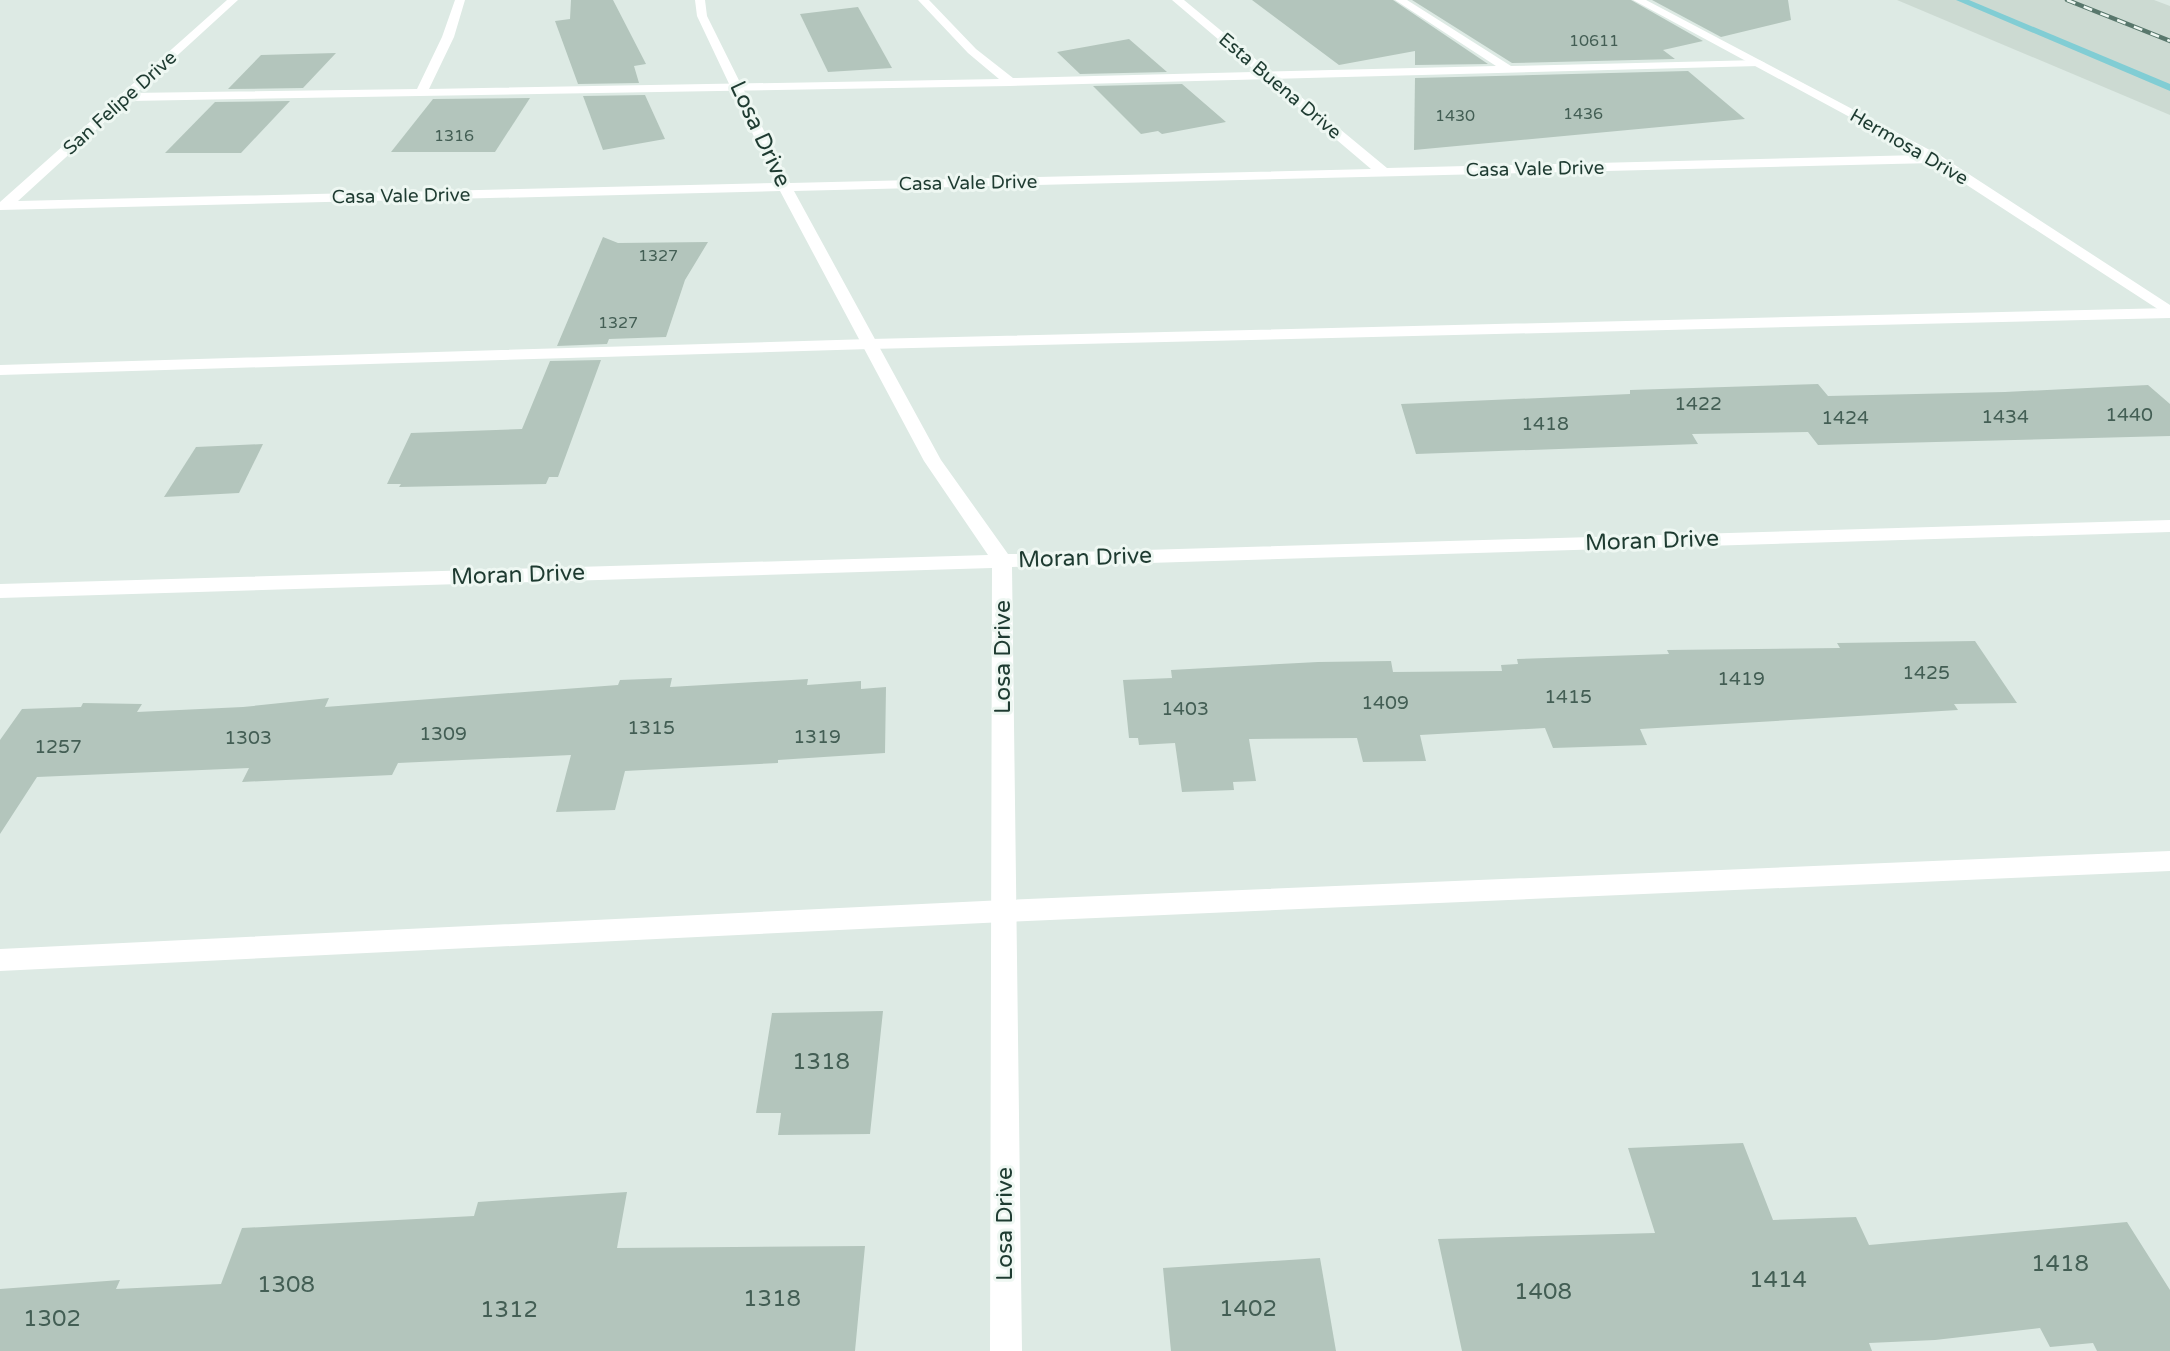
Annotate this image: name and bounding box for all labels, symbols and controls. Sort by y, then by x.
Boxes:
street label: Esta Buena Drive [1214,28,1346,144]
house number: 10611 [1569,31,1619,51]
street label: San Felipe Drive [59,47,181,159]
street label: Losa Drive [723,77,797,191]
house number: 1436 [1563,104,1603,124]
street label: Hermosa Drive [1846,104,1972,190]
house number: 1430 [1435,106,1475,126]
house number: 1316 [434,126,474,146]
street label: Casa Vale Drive [1465,157,1605,181]
street label: Casa Vale Drive [898,171,1038,195]
street label: Casa Vale Drive [331,184,471,208]
house number: 1327 [638,246,678,266]
house number: 1327 [598,313,638,333]
house number: 1422 [1674,393,1722,415]
house number: 1440 [2105,404,2153,426]
house number: 1434 [1981,406,2029,428]
house number: 1424 [1821,407,1869,429]
house number: 1418 [1521,413,1569,435]
street label: Moran Drive [1584,525,1720,557]
street label: Moran Drive [1017,542,1153,574]
street label: Moran Drive [450,559,586,591]
street label: Losa Drive [989,600,1017,714]
house number: 1425 [1902,662,1950,684]
house number: 1419 [1717,668,1765,690]
house number: 1415 [1544,686,1592,708]
house number: 1409 [1361,692,1409,714]
house number: 1403 [1161,698,1209,720]
house number: 1315 [627,717,675,739]
house number: 1309 [419,723,467,745]
house number: 1319 [793,726,841,748]
house number: 1303 [224,727,272,749]
house number: 1257 [34,736,82,758]
house number: 1318 [792,1048,850,1076]
street label: Losa Drive [991,1167,1019,1281]
house number: 1418 [2031,1250,2089,1278]
house number: 1414 [1749,1266,1807,1294]
house number: 1308 [257,1271,315,1299]
house number: 1408 [1514,1278,1572,1306]
house number: 1318 [743,1285,801,1313]
house number: 1402 [1219,1295,1277,1323]
house number: 1312 [480,1296,538,1324]
house number: 1302 [23,1305,81,1333]

